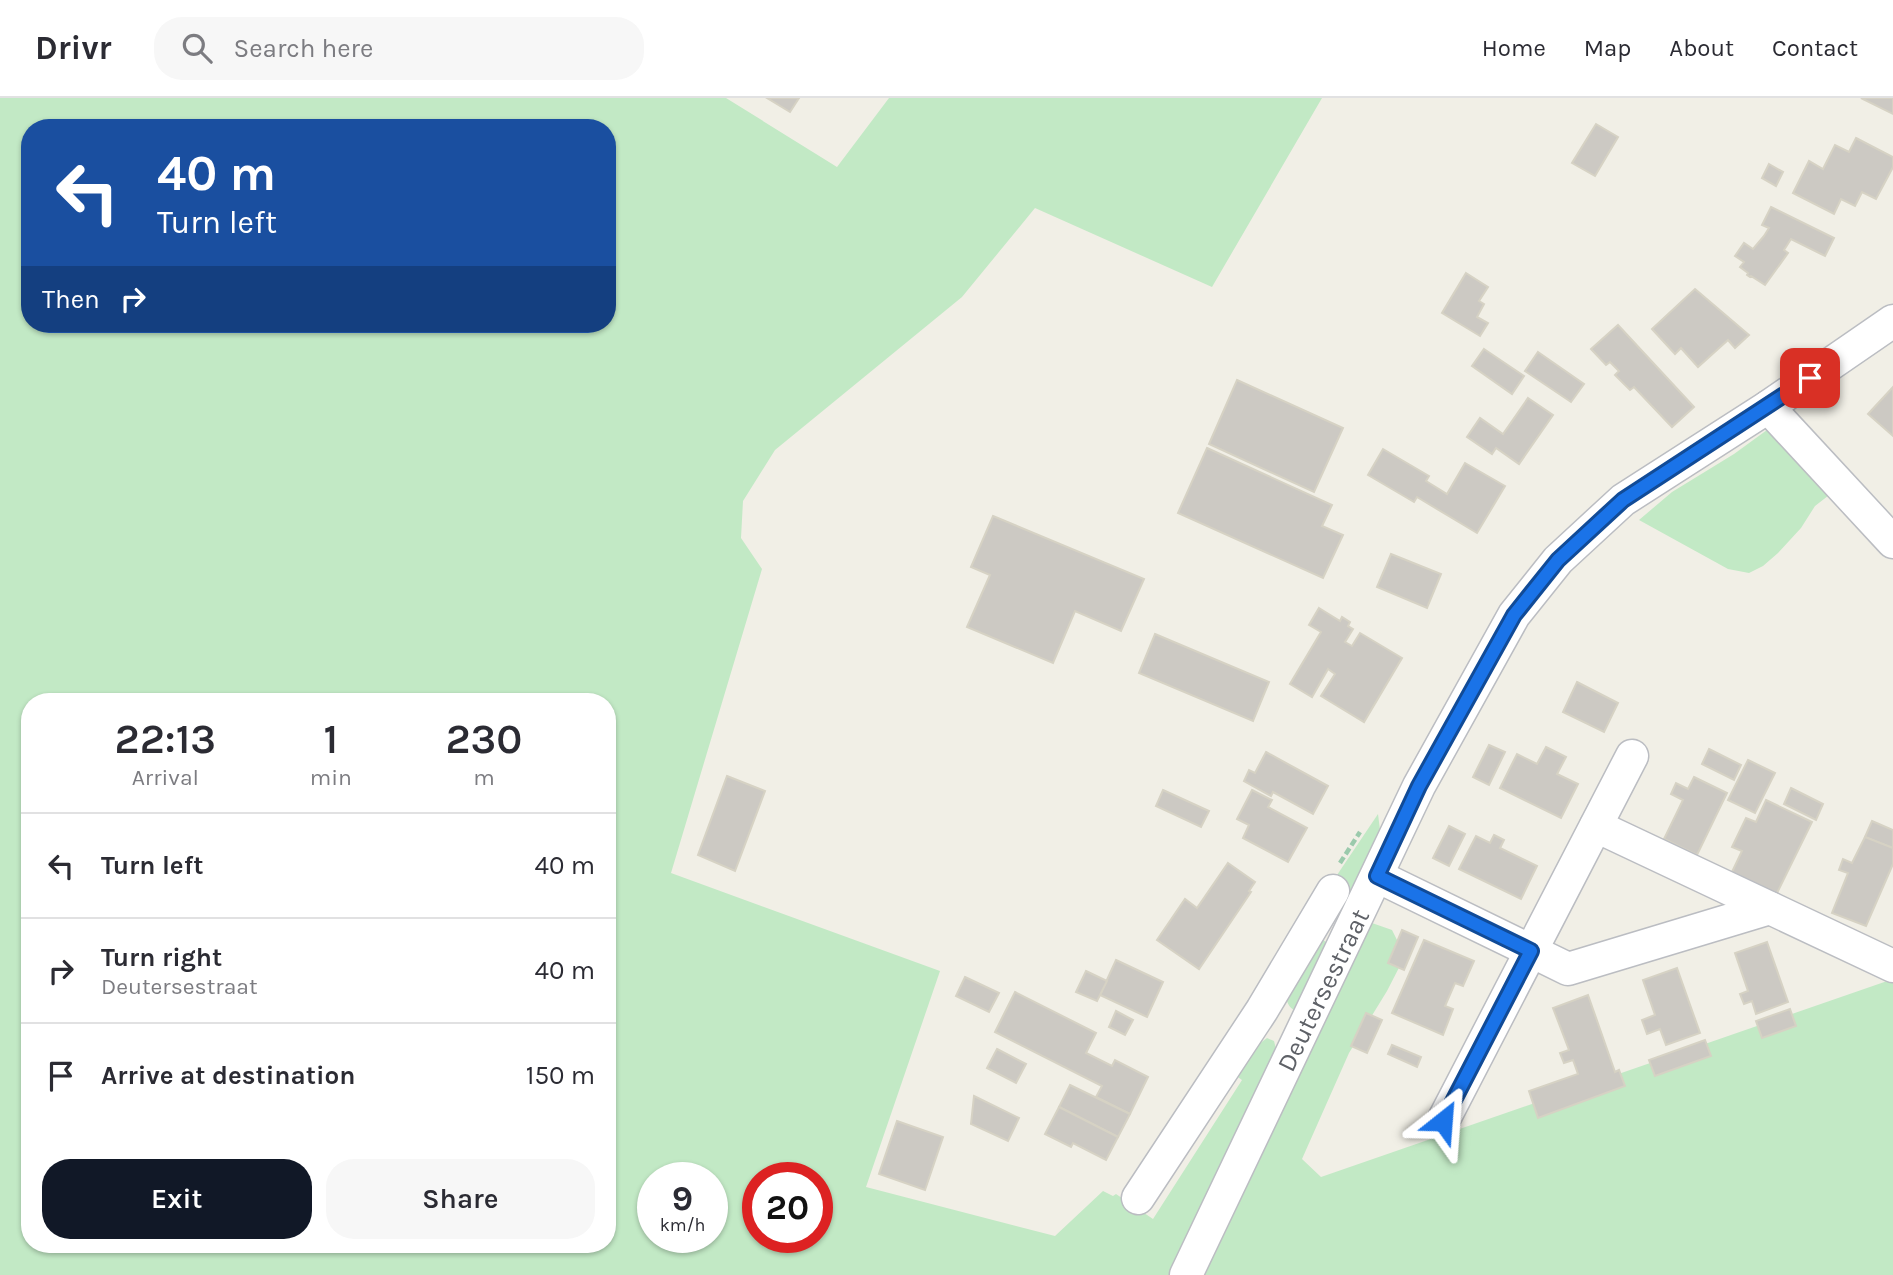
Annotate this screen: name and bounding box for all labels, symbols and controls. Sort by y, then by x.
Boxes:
search box [154,17,644,80]
text: Drivr [35,29,112,67]
icon: search [178,29,216,67]
text: Search here [234,33,373,64]
text: Home [1482,34,1546,62]
text: Map [1584,34,1631,62]
text: About [1669,34,1734,62]
text: Contact [1772,34,1858,62]
text: 40 m [157,145,276,202]
icon: left [42,147,133,238]
text: Turn left [157,204,277,241]
icon: right [114,280,152,318]
text: Then [42,284,100,315]
pin [1780,348,1840,408]
icon: arrive [1791,359,1829,397]
text: 22:13 [115,714,216,764]
text: 1 [323,714,338,764]
text: 230 [445,714,522,764]
text: Arrival [132,764,199,791]
text: min [310,764,352,791]
text: m [473,764,495,791]
icon: left [42,847,80,885]
text: Turn left [101,850,203,881]
text: 40 m [535,850,595,881]
street label: Deutersestraat [1271,904,1376,1077]
text: Turn right [101,942,222,973]
icon: right [42,952,80,990]
text: 40 m [535,955,595,986]
text: Deutersestraat [101,973,258,1000]
icon: arrive [42,1057,80,1095]
text: Arrive at destination [101,1060,355,1091]
text: 150 m [526,1060,595,1091]
position arrow [1406,1084,1480,1158]
button: Exit [42,1159,312,1239]
button: Share [326,1159,595,1239]
speed limit sign: 20 [742,1162,833,1253]
text: 9 [672,1178,693,1219]
text: km/h [660,1214,705,1236]

